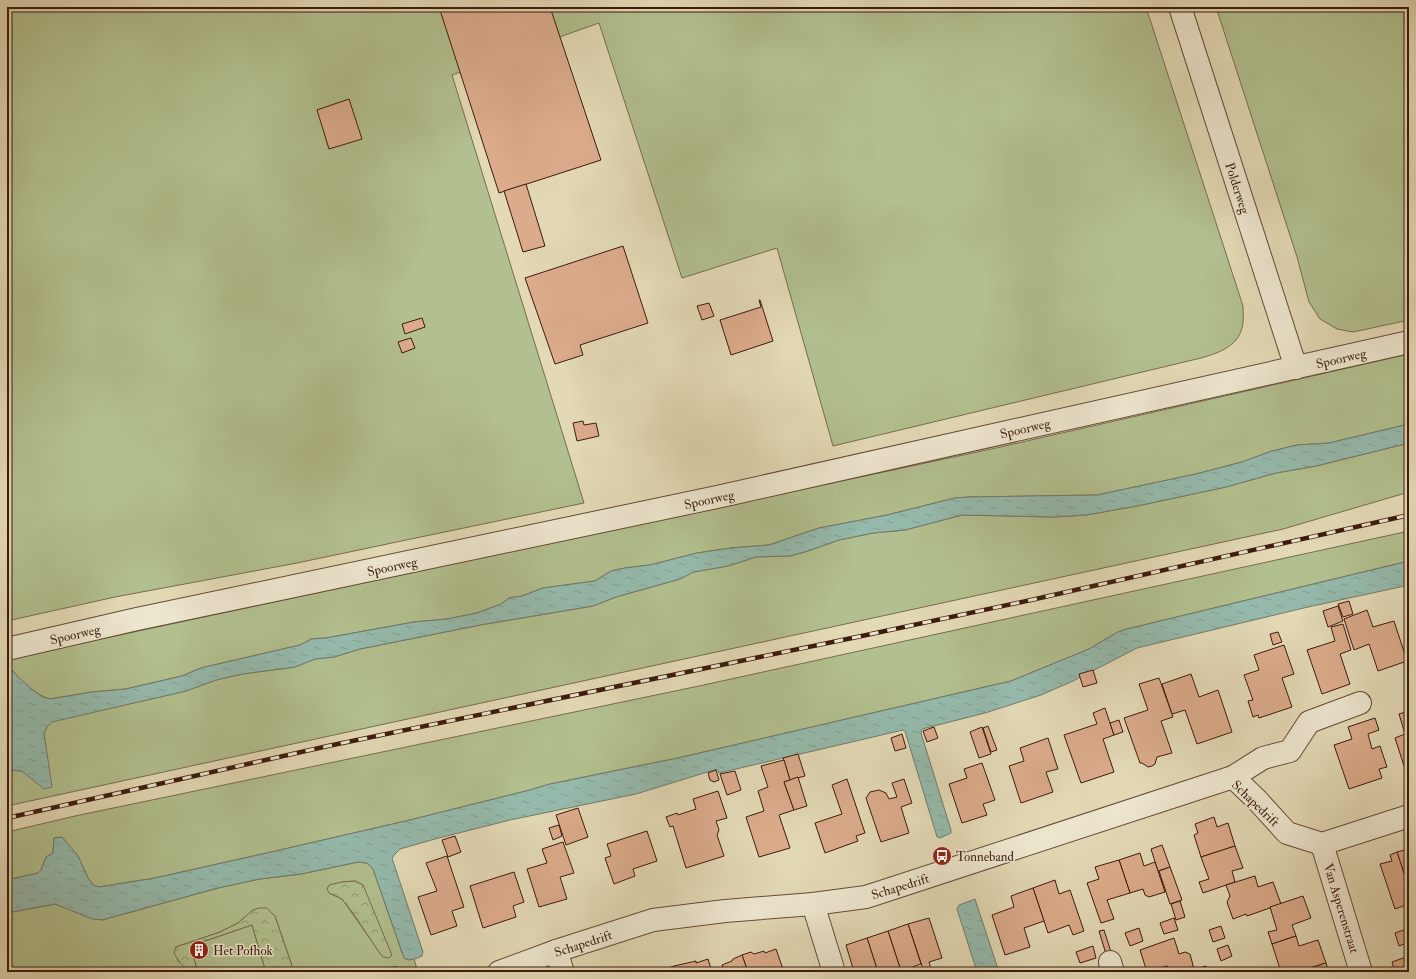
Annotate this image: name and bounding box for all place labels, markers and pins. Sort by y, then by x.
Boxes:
bus stop icon: Tonneband [931,845,953,867]
place label: Tonneband [956,849,1014,865]
building icon: Het Pofhok [188,939,210,961]
place label: Het Pofhok [213,943,274,959]

